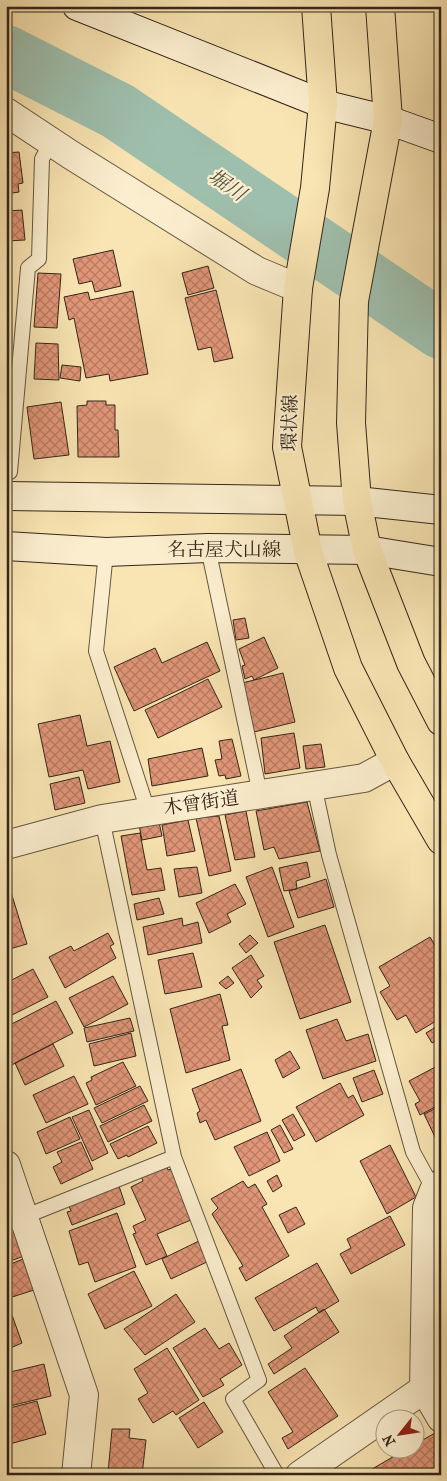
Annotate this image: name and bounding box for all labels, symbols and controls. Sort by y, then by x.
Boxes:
water label: 堀川 [204,164,252,207]
street label: 環状線 [279,394,301,452]
street label: 名古屋犬山線 [167,539,281,561]
street label: 木曾街道 [162,787,240,819]
north arrow [374,1408,424,1458]
text: N [379,1431,399,1449]

